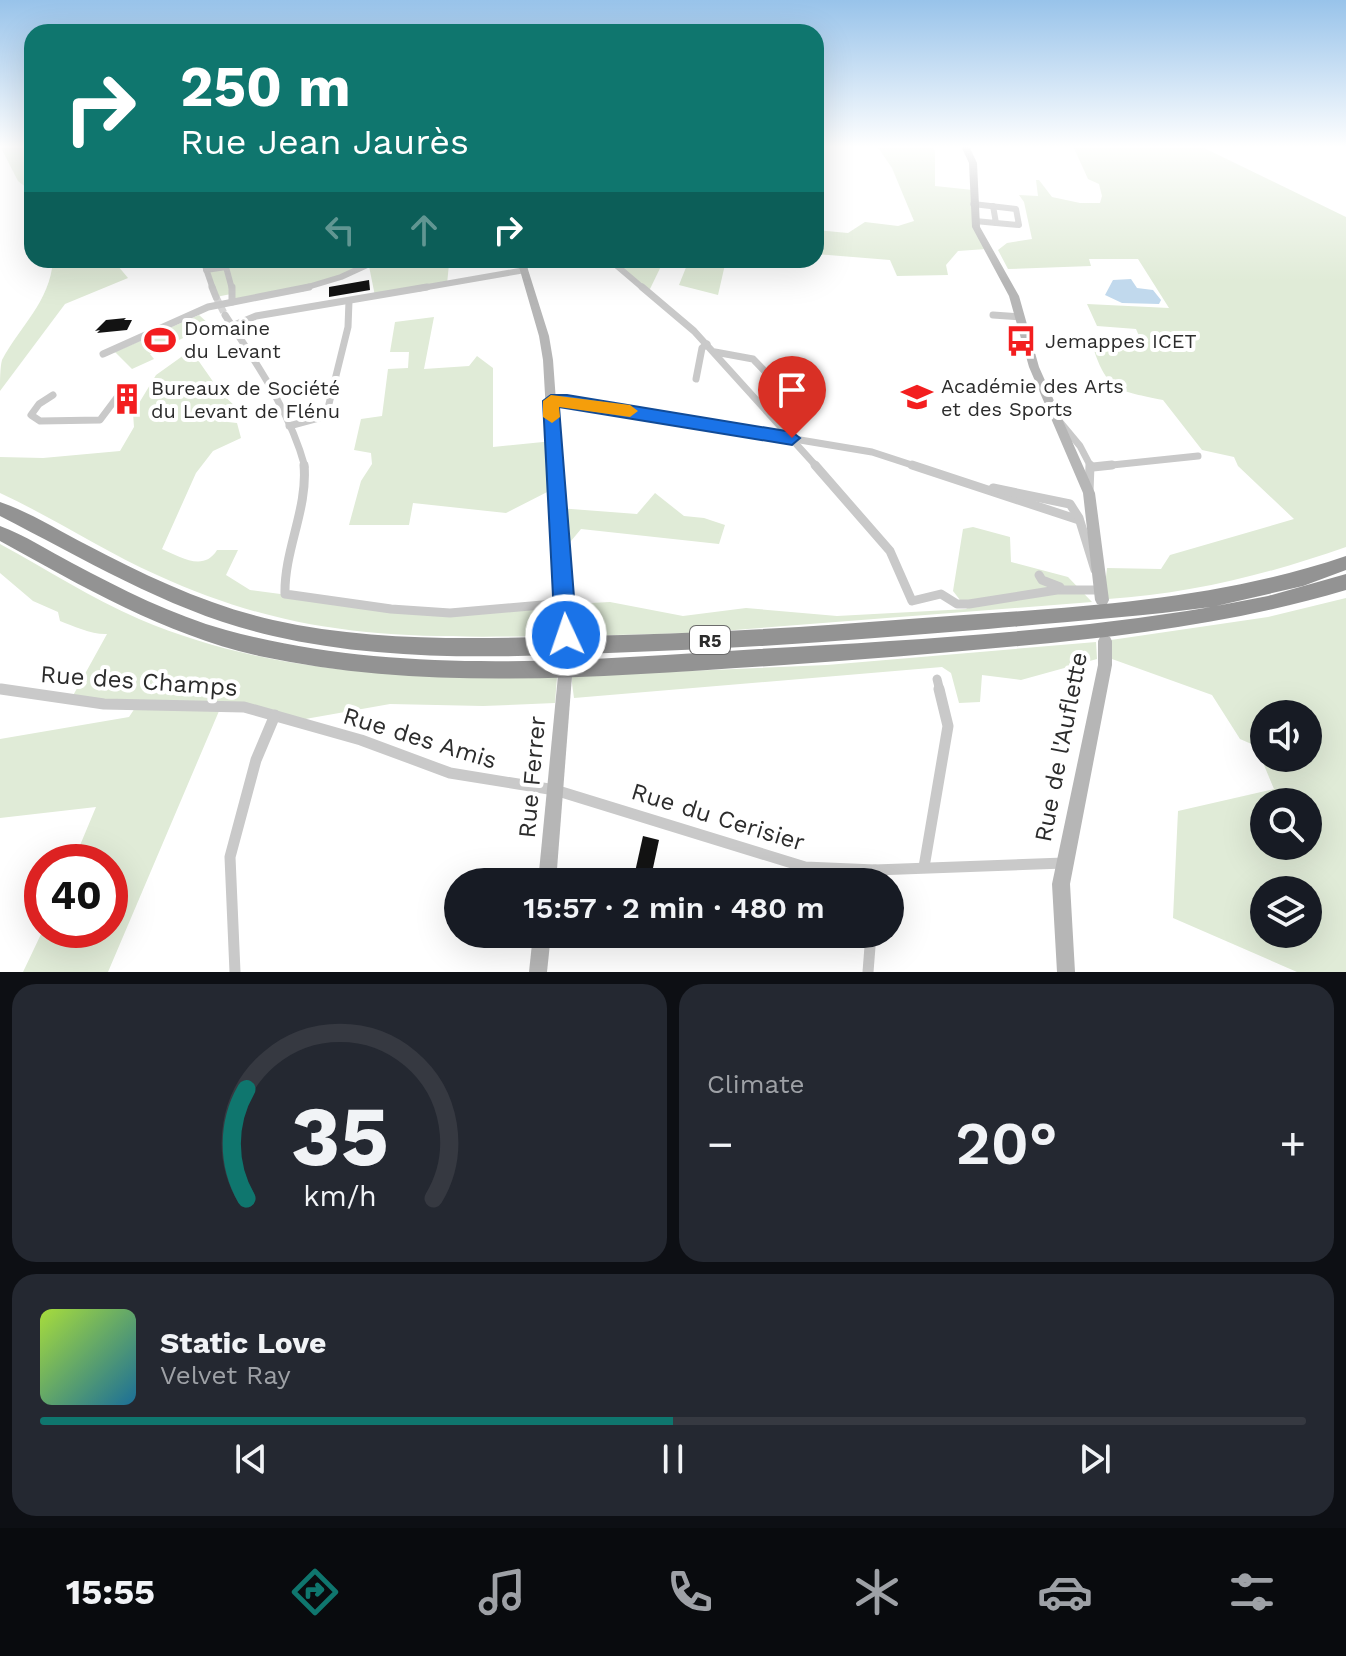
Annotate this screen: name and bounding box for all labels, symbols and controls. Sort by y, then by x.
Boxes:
text: 250 m [180,54,351,120]
icon: right [48,56,152,160]
text: Rue Jean Jaurès [180,121,469,163]
icon: left [318,208,362,252]
icon: ahead [402,208,446,252]
icon: right [486,208,530,252]
place label: Domaine du Levant [184,316,281,363]
sports icon: Domaine du Levant [143,323,177,357]
bus stop icon: Jemappes ICET [1004,324,1038,358]
place label: Jemappes ICET [1045,329,1197,353]
pin [758,356,826,438]
icon: arrive [770,368,814,412]
place label: Académie des Arts et des Sports [941,374,1124,421]
place label: Bureaux de Société du Levant de Flénu [151,376,340,423]
school or university icon: Académie des Arts et des Sports [900,380,934,414]
building icon: Bureaux de Société du Levant de Flénu [110,382,144,416]
position arrow [524,593,608,677]
road number: R5 [690,626,730,654]
street label: Rue de l'Auflette [1029,650,1093,844]
street label: Rue des Champs [39,660,239,702]
map controls [1250,700,1322,948]
button: sound [1250,700,1322,772]
street label: Rue des Amis [340,701,500,775]
street label: Rue Ferrer [513,715,551,839]
street label: Rue du Cerisier [628,777,808,857]
button: search [1250,788,1322,860]
speed limit sign: 40 [24,844,128,948]
button: layers [1250,876,1322,948]
text: 15:57 · 2 min · 480 m [523,890,825,925]
text: Climate [707,1069,805,1099]
text: 35 [291,1088,388,1185]
text: 20° [955,1108,1058,1179]
text: − [707,1118,734,1170]
text: + [1279,1118,1306,1170]
text: km/h [303,1179,376,1213]
text: Static Love [160,1325,326,1360]
text: Velvet Ray [160,1360,291,1390]
icon: previous [229,1437,273,1481]
icon: pause [651,1437,695,1481]
icon: next [1073,1437,1117,1481]
icon: directions [287,1564,343,1620]
icon: music [474,1564,530,1620]
icon: phone [662,1564,718,1620]
icon: climate [849,1564,905,1620]
icon: car [1037,1564,1093,1620]
icon: filters [1224,1564,1280,1620]
text: 15:55 [66,1571,155,1613]

